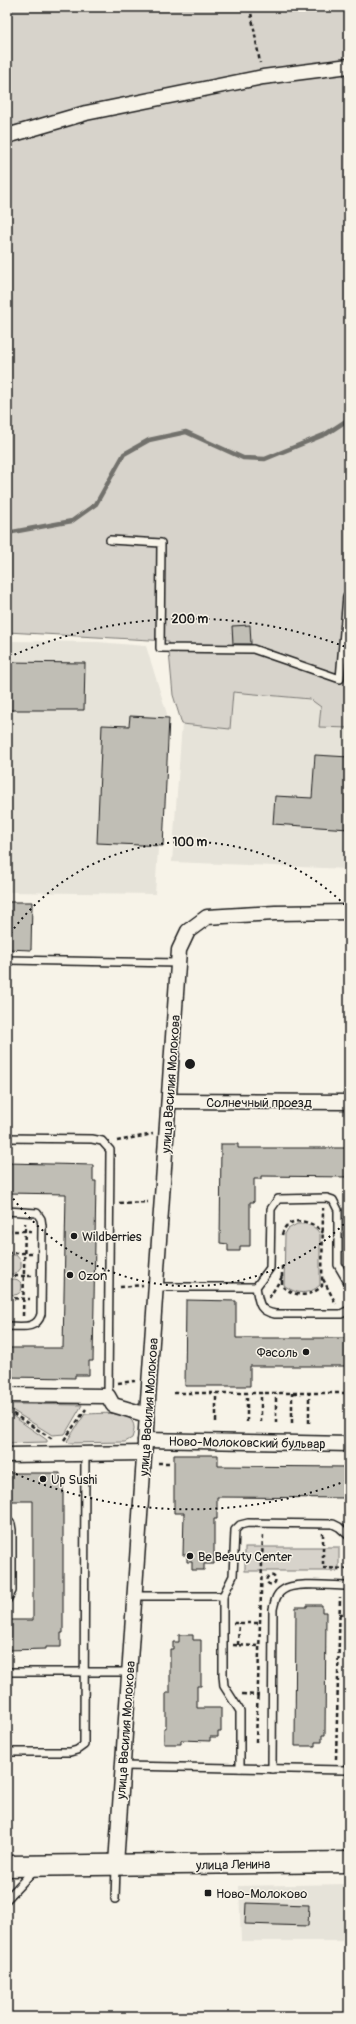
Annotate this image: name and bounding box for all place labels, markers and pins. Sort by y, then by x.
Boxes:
centre of rings [183,1057,197,1071]
place label: Wildberries [82,1229,142,1245]
marker: Wildberries [69,1231,79,1241]
place label: Ozon [78,1268,107,1284]
marker: Ozon [65,1270,75,1280]
place label: Фасоль [257,1345,298,1361]
marker: Фасоль [301,1347,311,1357]
place label: Up Sushi [51,1472,97,1488]
marker: Up Sushi [38,1474,48,1484]
place label: Be Beauty Center [198,1549,292,1565]
marker: Be Beauty Center [185,1551,195,1561]
place label: Ново-Молоково [216,1886,307,1902]
marker: Ново-Молоково [203,1888,213,1898]

